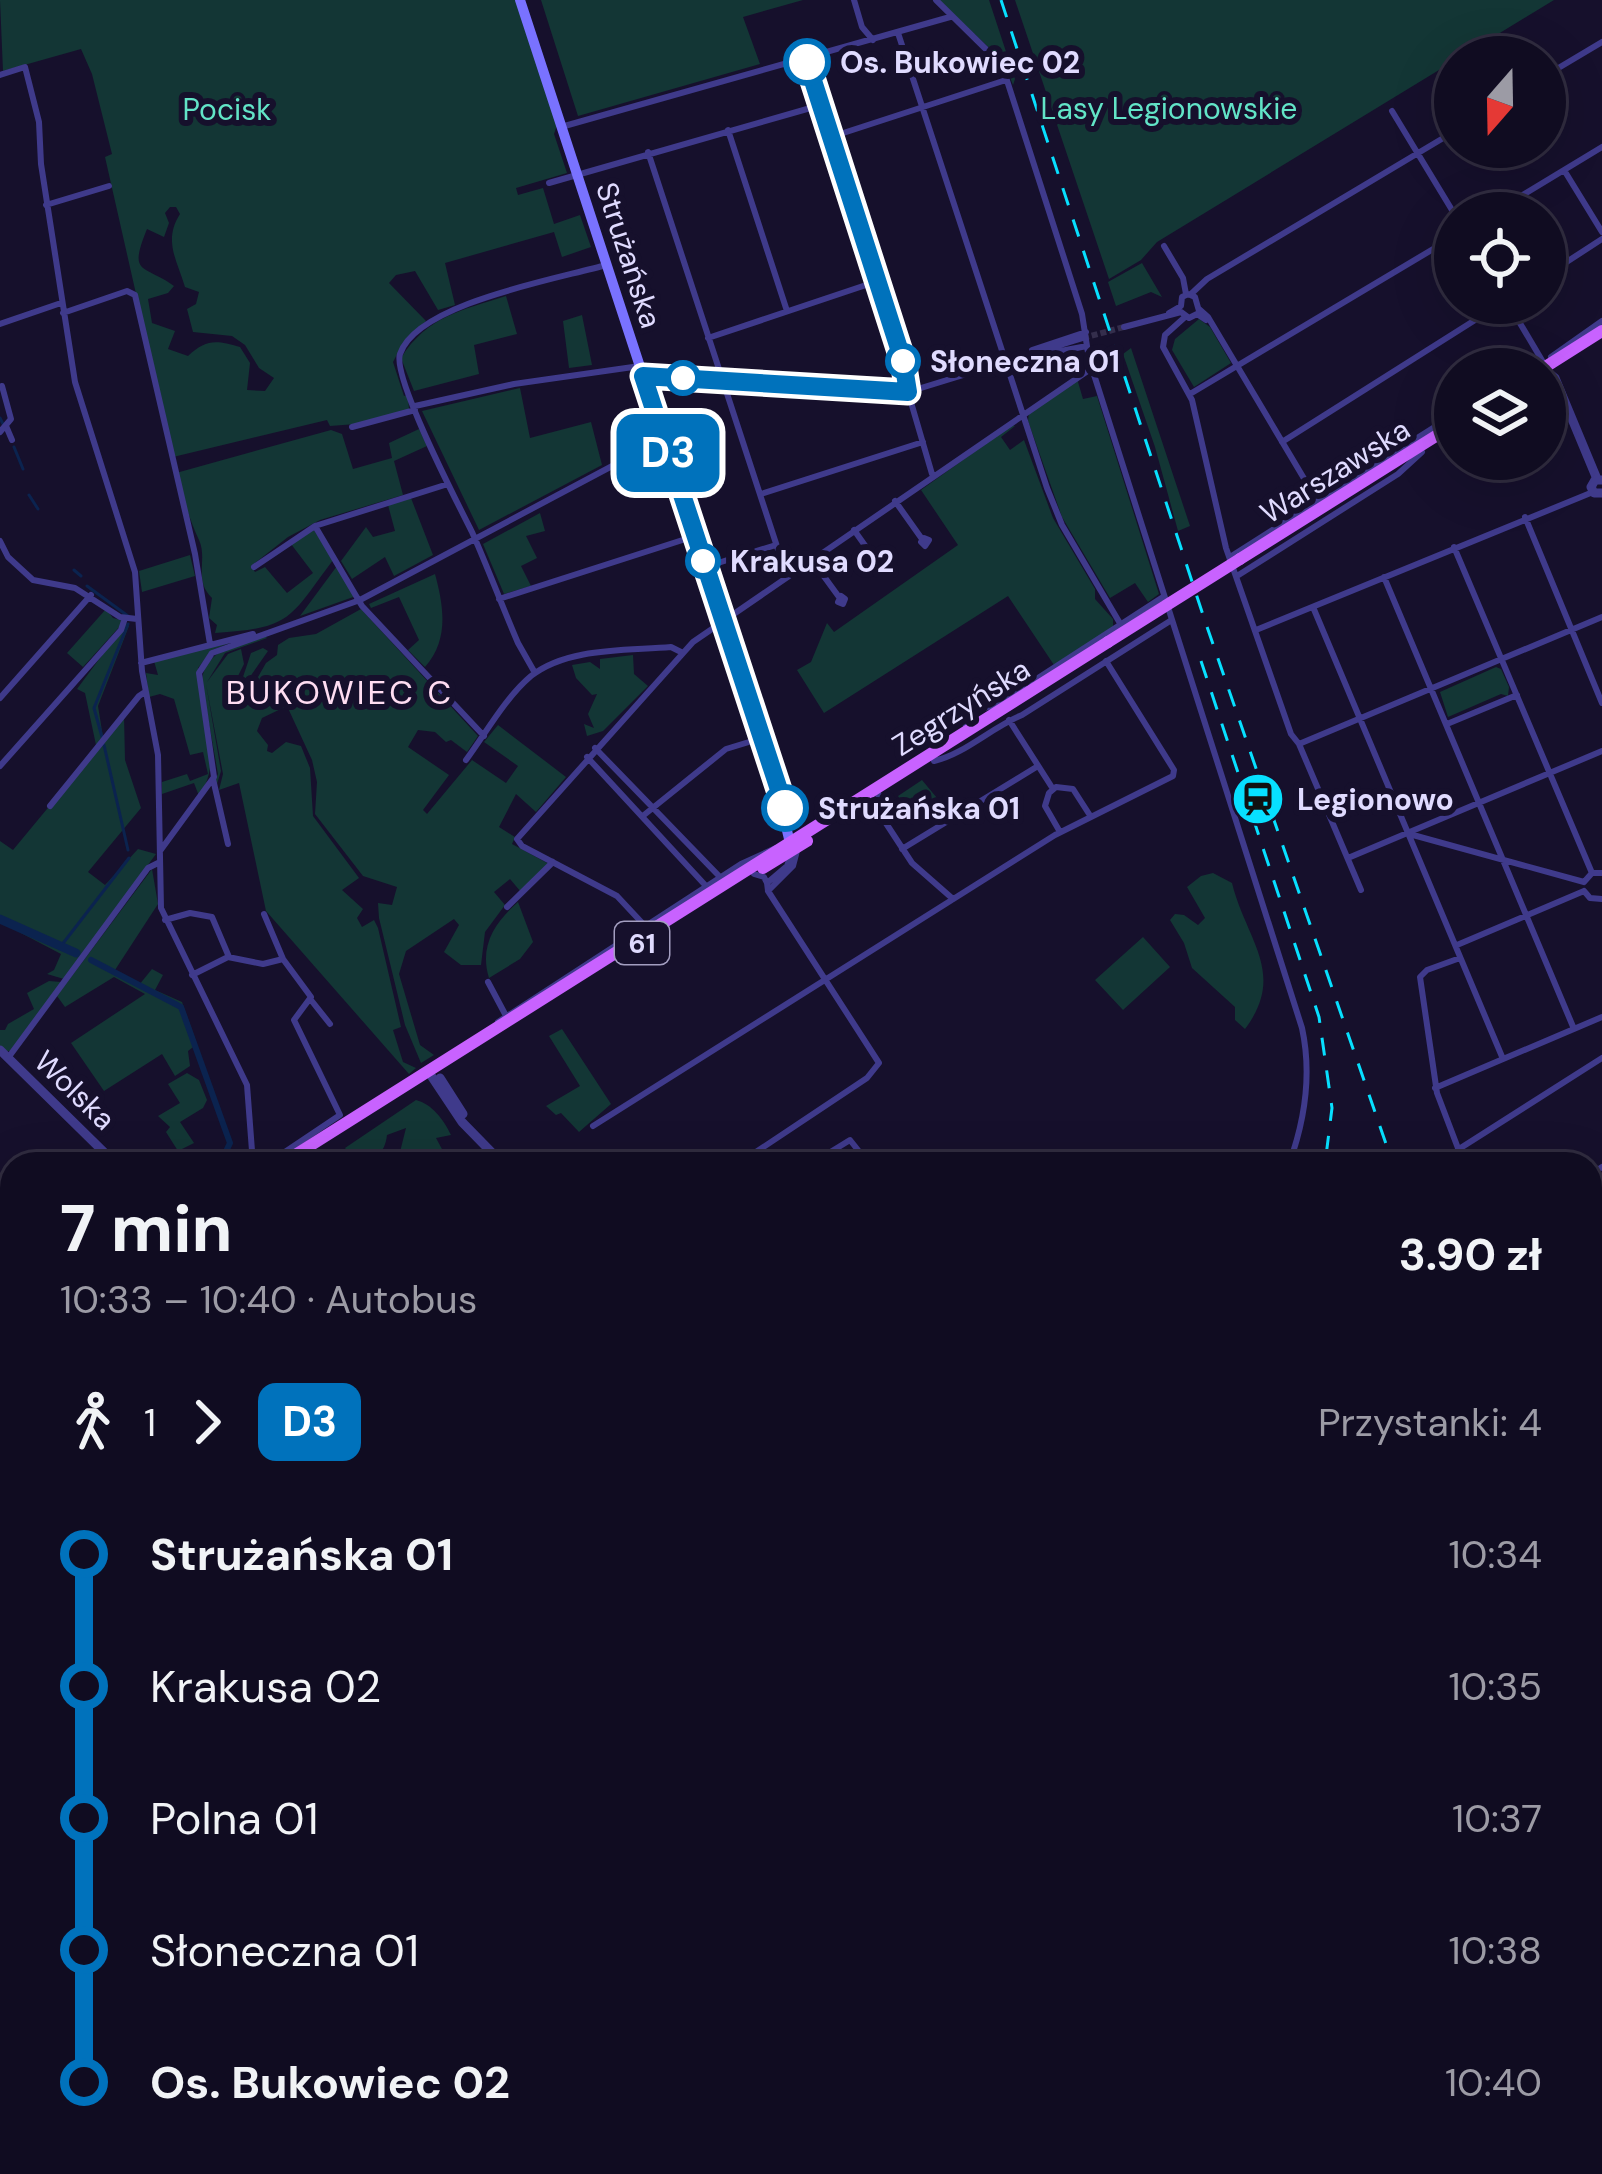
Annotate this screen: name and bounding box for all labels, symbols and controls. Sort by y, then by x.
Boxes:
north arrow [1434,36,1566,168]
map controls [1434,36,1566,480]
marker: Os. Bukowiec 02 [785,40,829,84]
place label: Os. Bukowiec 02 [840,43,1080,82]
park label: Lasy Legionowskie [1041,89,1297,128]
park label: Pocisk [183,90,271,129]
street label: Strużańska [587,177,671,333]
button: locate [1434,192,1566,324]
place label: Słoneczna 01 [930,342,1120,381]
marker: Słoneczna 01 [887,345,919,377]
button: layers [1434,348,1566,480]
unlabelled marker [667,362,699,394]
street label: Warszawska [1253,410,1417,532]
line badge: D3 [614,414,722,492]
text: D3 [640,425,696,480]
place label: Krakusa 02 [730,542,894,581]
marker: Krakusa 02 [687,545,719,577]
street label: Zegrzyńska [885,649,1037,765]
district label: BUKOWIEC C [226,671,454,714]
station icon: Legionowo [1230,771,1286,827]
place label: Legionowo [1297,780,1454,819]
marker: Strużańska 01 [763,786,807,830]
place label: Strużańska 01 [818,789,1020,828]
road number: 61 [615,922,669,964]
street label: Wolska [26,1042,124,1138]
text: 7 min [60,1186,232,1271]
text: 3.90 zł [1399,1225,1542,1284]
text: 10:33 – 10:40 · Autobus [60,1274,477,1325]
icon: walk [60,1389,126,1455]
icon: forward [174,1389,240,1455]
text: D3 [282,1394,337,1449]
text: 1 [144,1397,156,1448]
text: Przystanki: 4 [1318,1397,1542,1448]
text: Strużańska 01 [150,1525,453,1584]
text: 10:34 [1449,1529,1542,1580]
text: Krakusa 02 [150,1657,381,1716]
text: 10:35 [1448,1661,1542,1712]
text: Polna 01 [150,1789,319,1848]
text: 10:37 [1452,1793,1542,1844]
text: Słoneczna 01 [150,1921,419,1980]
text: 10:38 [1449,1925,1542,1976]
text: Os. Bukowiec 02 [150,2053,510,2112]
text: 10:40 [1445,2057,1542,2108]

